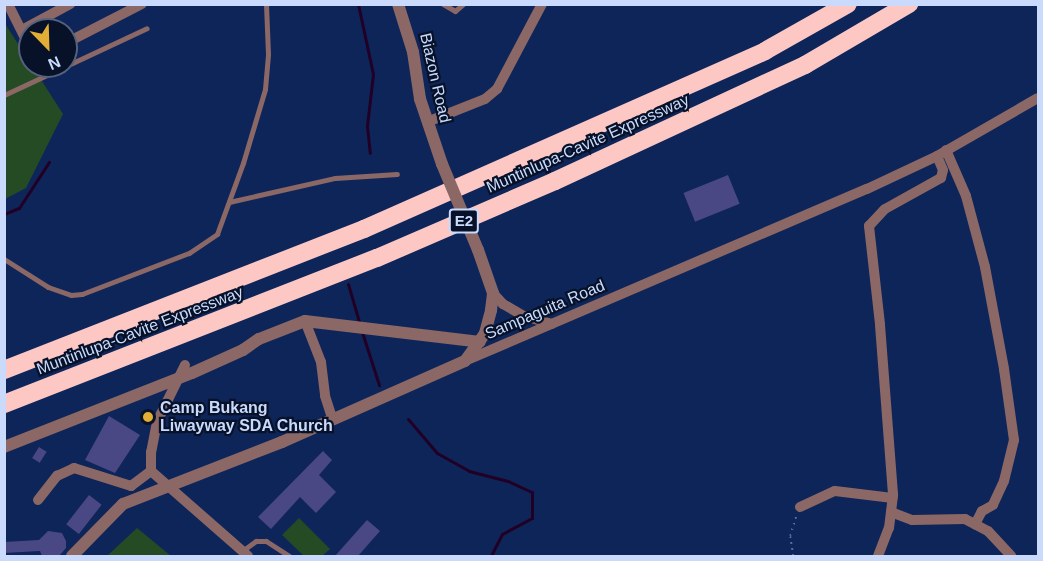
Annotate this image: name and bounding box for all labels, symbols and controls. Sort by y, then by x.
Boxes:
north arrow [18,18,78,78]
street label: Biazon Road [415,31,455,125]
text: N [46,53,63,73]
street label: Muntinlupa-Cavite Expressway [484,91,692,197]
road number: E2 [448,209,480,233]
street label: Sampaguita Road [482,276,608,344]
street label: Muntinlupa-Cavite Expressway [34,283,246,379]
place label: Camp Bukang Liwayway SDA Church [160,398,333,436]
marker: Camp Bukang Liwayway SDA Church [141,410,155,424]

